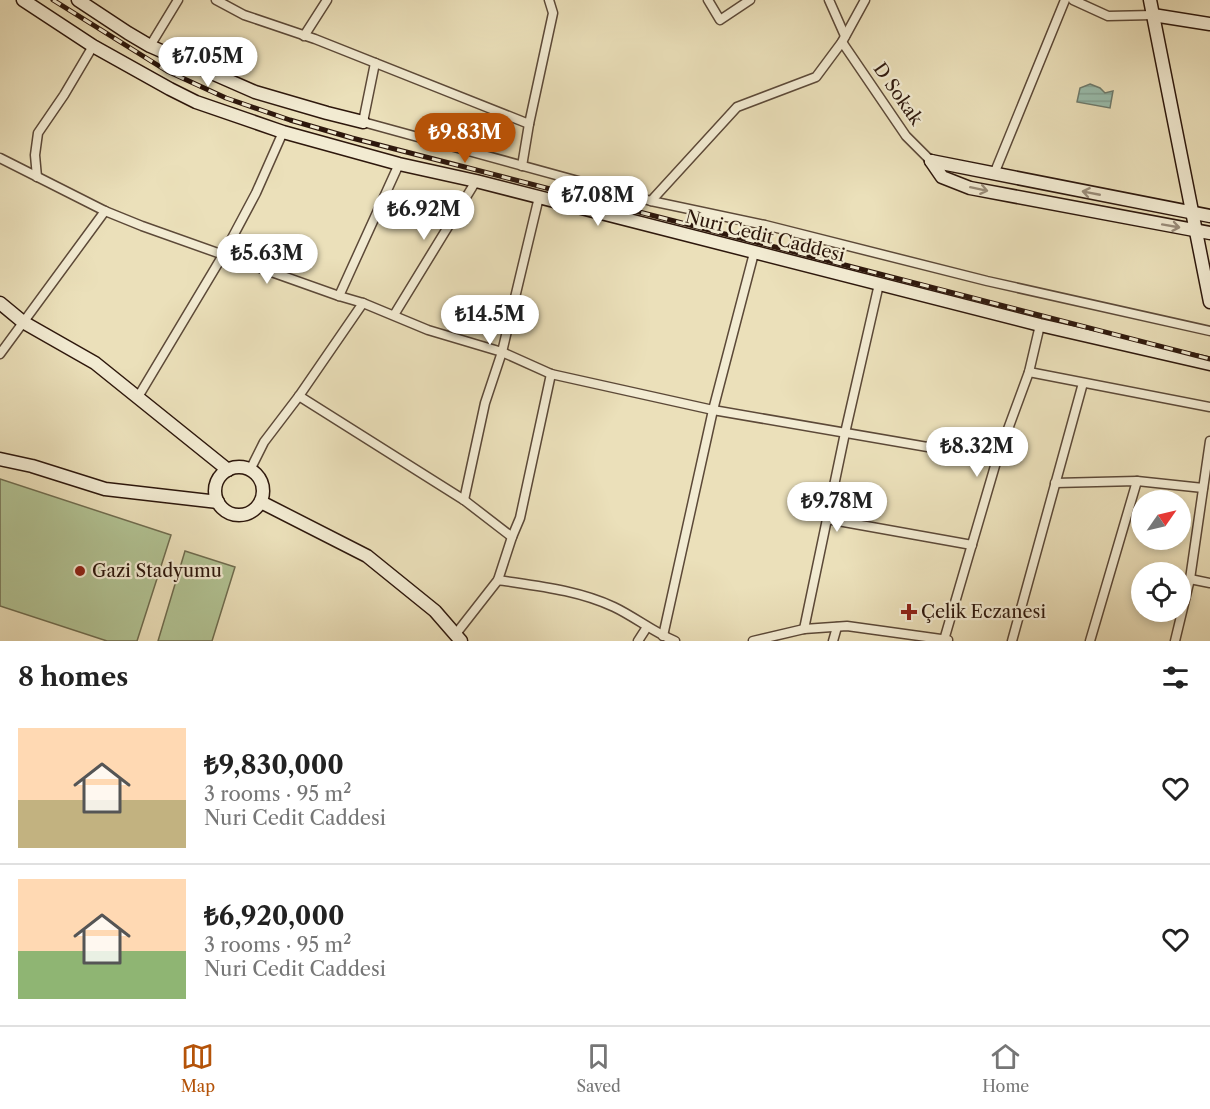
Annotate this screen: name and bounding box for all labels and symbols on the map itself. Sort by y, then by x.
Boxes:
pin: ₺7.05M [159,37,257,88]
street label: D Sokak [869,59,928,131]
pin: ₺9.83M [416,113,514,164]
pin: ₺7.08M [549,176,647,227]
one-way arrow [969,184,988,195]
one-way arrow [1081,187,1101,198]
pin: ₺6.92M [375,190,473,241]
street label: Nuri Cedit Caddesi [683,206,848,267]
one-way arrow [1160,221,1180,232]
pin: ₺5.63M [218,234,316,285]
pin: ₺14.5M [441,295,539,346]
pin: ₺8.32M [928,427,1026,478]
pin: ₺9.78M [788,482,886,533]
north arrow [1131,490,1191,550]
place label: Gazi Stadyumu [92,560,222,582]
marker: Gazi Stadyumu [73,564,87,578]
place label: Çelik Eczanesi [921,601,1046,623]
marker: Çelik Eczanesi [902,605,916,619]

